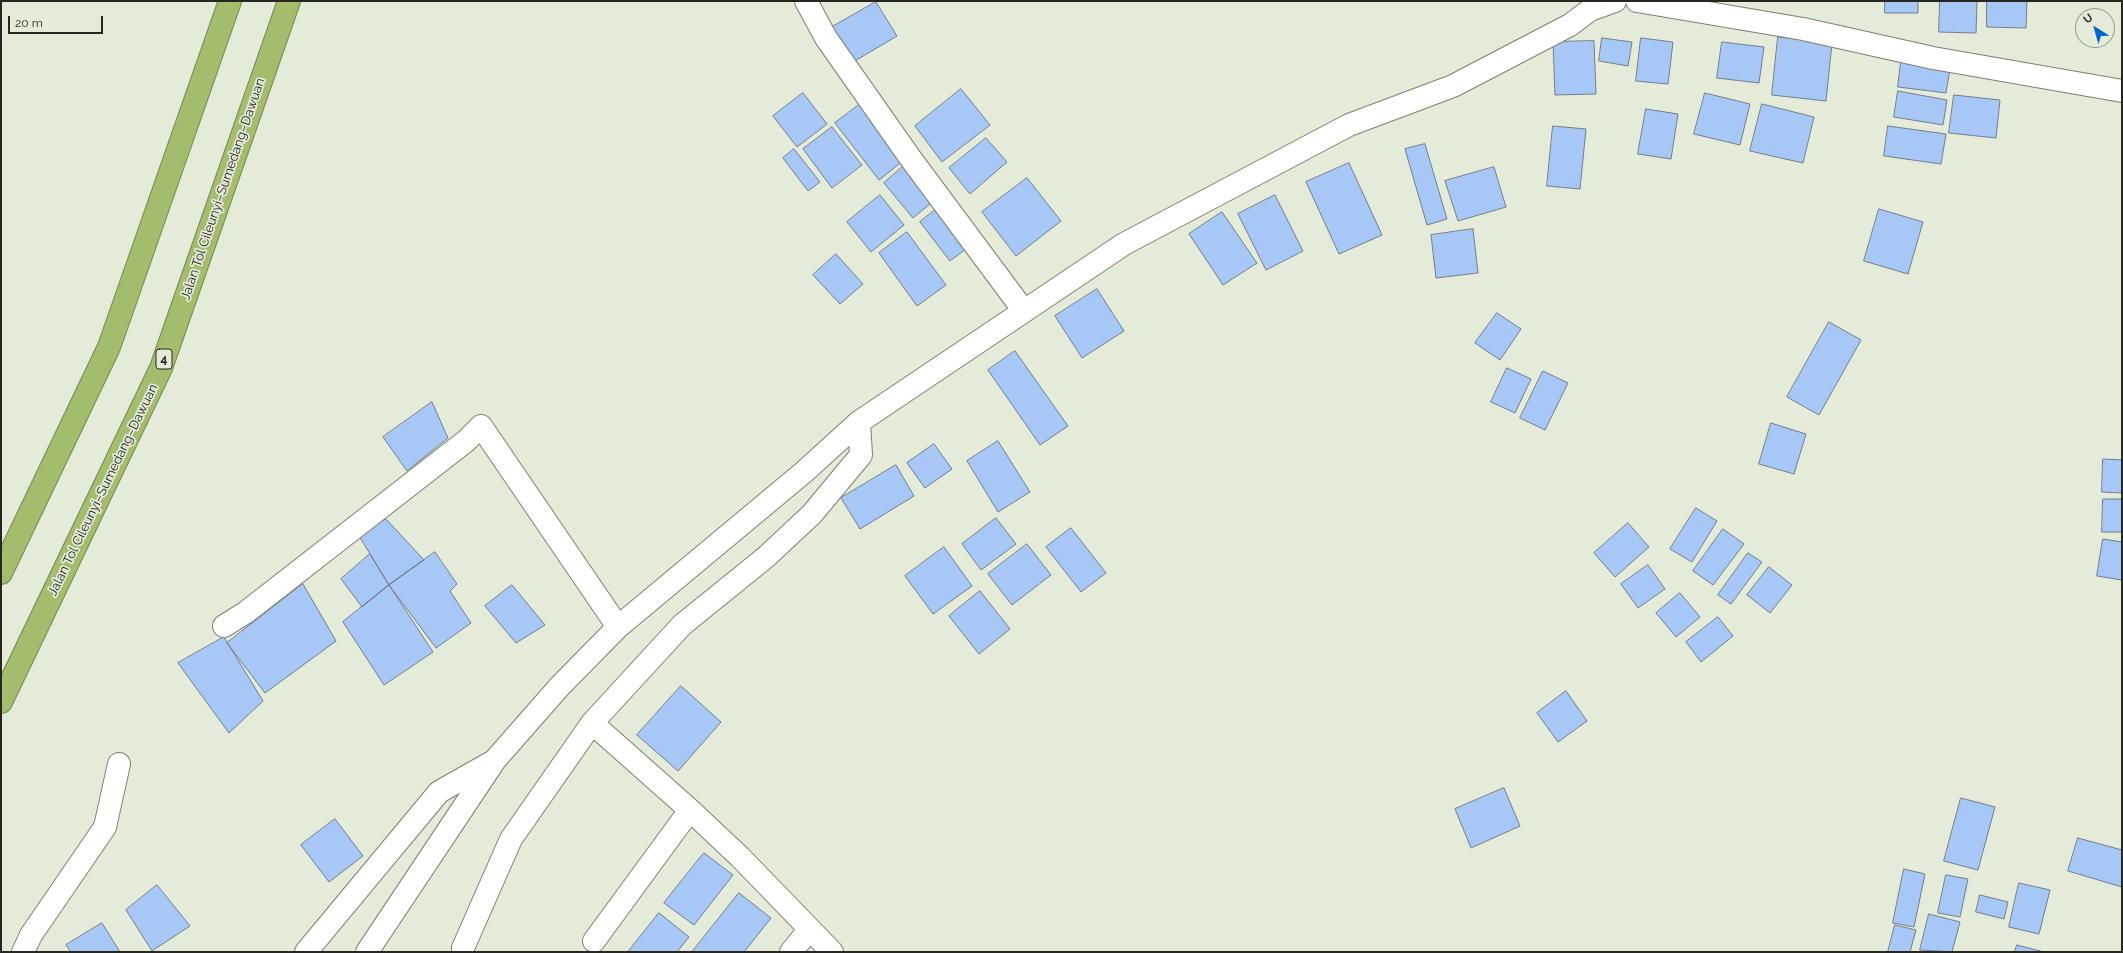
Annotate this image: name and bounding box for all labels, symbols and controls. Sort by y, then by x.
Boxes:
scale bar [10,8,105,34]
north arrow [2075,8,2115,48]
text: U [2081,11,2095,26]
text: 20 m [15,16,43,30]
street label: Jalan Tol Cileunyi–Sumedang–Dawuan [178,76,268,302]
road number: 4 [156,349,172,369]
street label: Jalan Tol Cileunyi–Sumedang–Dawuan [45,382,161,598]

